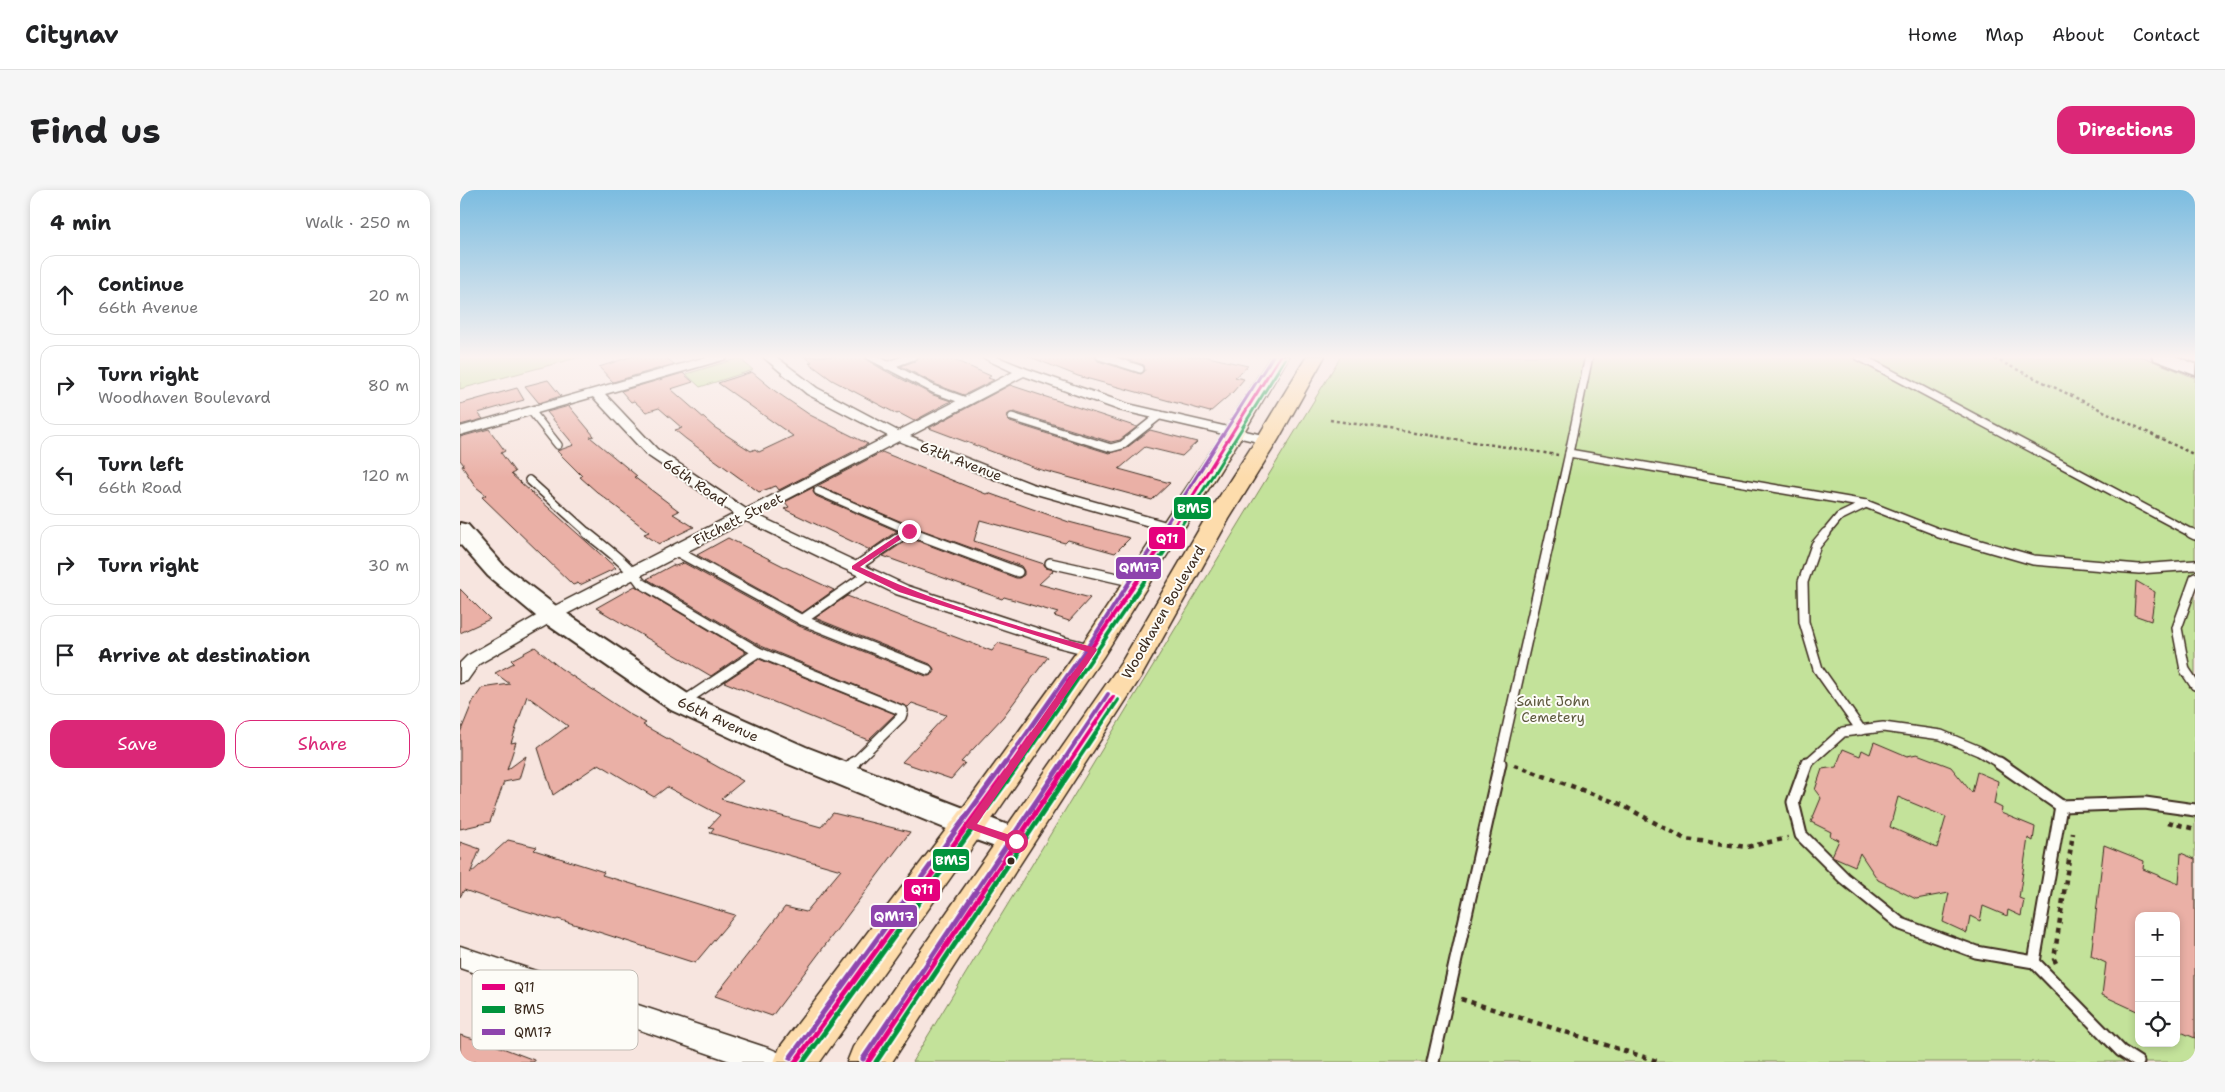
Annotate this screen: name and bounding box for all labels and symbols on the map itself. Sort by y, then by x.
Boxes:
street label: 67th Avenue [917,437,1005,485]
street label: 66th Road [659,454,731,510]
street label: Fitchett Street [690,489,786,549]
line badge: BM5 [1173,496,1212,520]
text: BM5 [1177,499,1209,517]
route end [898,520,921,543]
line badge: Q11 [1148,526,1186,550]
text: Q11 [1156,529,1178,547]
street label: Woodhaven Boulevard [1117,542,1209,682]
line badge: QM17 [1115,556,1162,580]
text: QM17 [1119,558,1159,576]
street label: 66th Avenue [674,692,762,746]
park label: Saint John Cemetery [1516,692,1590,726]
route start [1005,830,1028,853]
line badge: BM5 [932,848,970,872]
text: BM5 [935,851,967,869]
unlabelled marker [1006,856,1016,866]
line badge: Q11 [903,878,941,902]
text: Q11 [911,880,933,898]
line badge: QM17 [870,904,918,928]
text: QM17 [874,907,914,925]
legend [472,970,638,1050]
text: Q11 [514,978,535,996]
text: BM5 [514,1000,545,1018]
text: QM17 [514,1023,552,1041]

